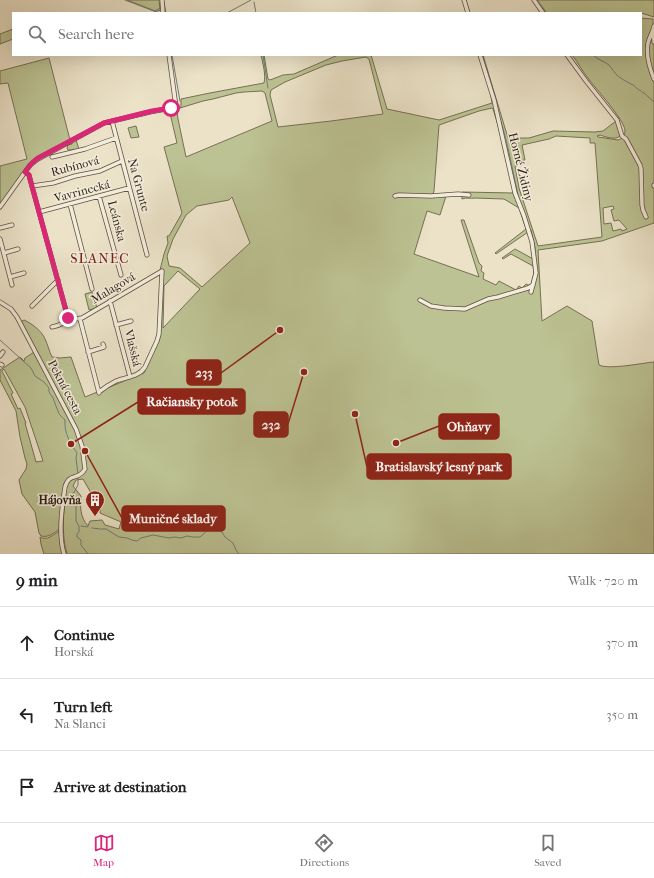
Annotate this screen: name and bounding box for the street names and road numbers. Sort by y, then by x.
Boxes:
street label: Horné Židiny [506,131,537,203]
street label: Rubínová [49,153,101,179]
street label: Na Grunte [125,157,153,213]
street label: Vavrinecká [52,177,112,205]
street label: Leánska [105,199,129,243]
street label: Malagová [88,269,138,307]
street label: Vlašská [121,327,144,368]
street label: Pekná cesta [45,357,85,417]

